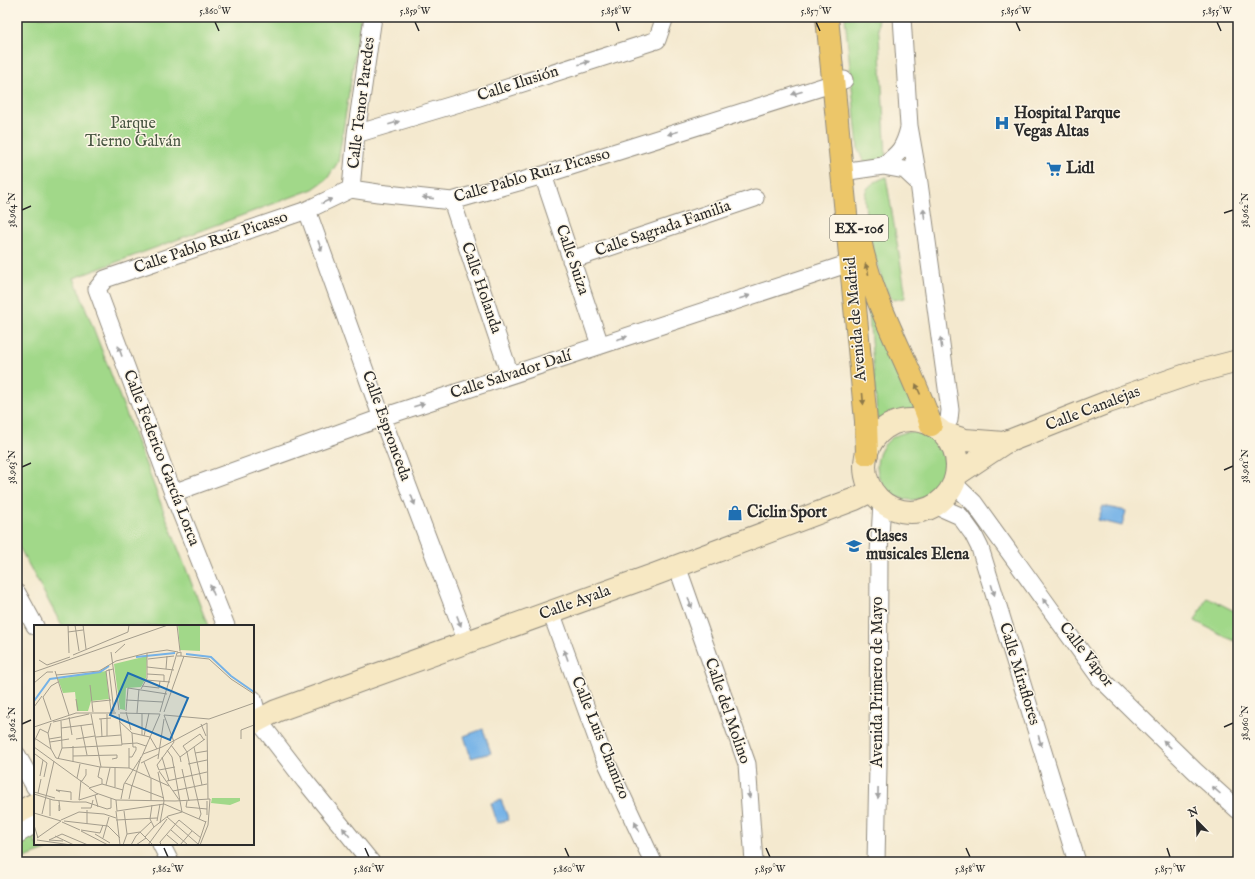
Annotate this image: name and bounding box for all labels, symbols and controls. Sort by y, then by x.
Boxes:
text: 5.860°W [199,5,231,18]
text: 5.859°W [400,5,431,18]
text: 5.858°W [601,5,631,18]
text: 5.857°W [801,5,832,18]
text: 5.856°W [1001,5,1032,18]
text: 5.855°W [1202,5,1232,18]
street label: Calle Tenor Paredes [344,36,380,170]
one-way arrow [579,60,591,66]
street label: Calle Ilusión [475,61,562,107]
one-way arrow [791,91,803,97]
place label: Hospital Parque Vegas Altas [1013,104,1121,142]
park label: Parque Tierno Galván [85,114,181,152]
hospital icon: Hospital Parque Vegas Altas [993,114,1011,132]
one-way arrow [388,120,400,126]
one-way arrow [667,131,679,137]
street label: Calle Pablo Ruiz Picasso [452,144,613,208]
place label: Lidl [1066,159,1095,179]
supermarket icon: Lidl [1045,160,1063,178]
text: 38.964°N [6,192,19,228]
text: 38.962°N [1239,192,1252,227]
one-way arrow [422,195,434,201]
street label: Calle Sagrada Familia [592,196,734,262]
one-way arrow [322,197,334,203]
street label: Calle Pablo Ruiz Picasso [131,207,291,279]
one-way arrow [921,208,927,220]
road number: EX-106 [830,215,888,241]
street label: Calle Suiza [551,222,593,298]
street label: Calle Holanda [456,240,506,336]
one-way arrow [317,241,323,253]
street label: Avenida de Madrid [841,255,871,383]
one-way arrow [864,263,870,275]
one-way arrow [740,294,752,300]
one-way arrow [616,335,628,341]
one-way arrow [938,337,945,349]
one-way arrow [117,344,123,356]
street label: Calle Salvador Dalí [448,345,576,404]
street label: Calle Federico García Lorca [118,367,204,549]
street label: Calle Espronceda [357,368,415,484]
street label: Calle Canalejas [1043,382,1143,436]
one-way arrow [915,383,921,394]
one-way arrow [860,393,867,405]
one-way arrow [413,402,425,408]
text: 38.961°N [1239,449,1252,483]
text: 38.963°N [6,450,19,484]
one-way arrow [410,494,416,506]
place label: Ciclin Sport [747,503,827,523]
shop icon: Ciclin Sport [726,504,744,522]
place label: Clases musicales Elena [866,527,970,565]
school or university icon: Clases musicales Elena [845,537,863,555]
street label: Calle Ayala [537,581,613,625]
one-way arrow [209,584,215,595]
one-way arrow [990,585,996,597]
street label: Avenida Primero de Mayo [868,596,888,768]
one-way arrow [687,597,693,609]
one-way arrow [1042,598,1050,609]
one-way arrow [456,616,462,628]
street label: Calle Vapor [1054,618,1118,692]
street label: Calle Miraflores [994,620,1044,728]
inset map [34,625,254,845]
one-way arrow [563,648,569,660]
street label: Calle del Molino [699,655,755,767]
street label: Calle Luis Chamizo [566,674,634,803]
text: 38.960°N [1239,705,1252,741]
text: 38.962°N [6,706,19,741]
one-way arrow [1037,736,1043,748]
one-way arrow [1162,739,1172,749]
one-way arrow [1211,786,1222,795]
one-way arrow [746,787,752,800]
one-way arrow [874,787,881,799]
north arrow [1177,801,1217,841]
text: N [1185,804,1201,821]
one-way arrow [634,821,640,832]
one-way arrow [342,826,351,837]
text: 5.862°W [152,863,184,876]
text: 5.861°W [354,863,385,876]
text: 5.860°W [553,863,585,876]
text: 5.859°W [755,863,786,876]
text: 5.858°W [955,863,985,876]
text: 5.857°W [1155,863,1186,876]

